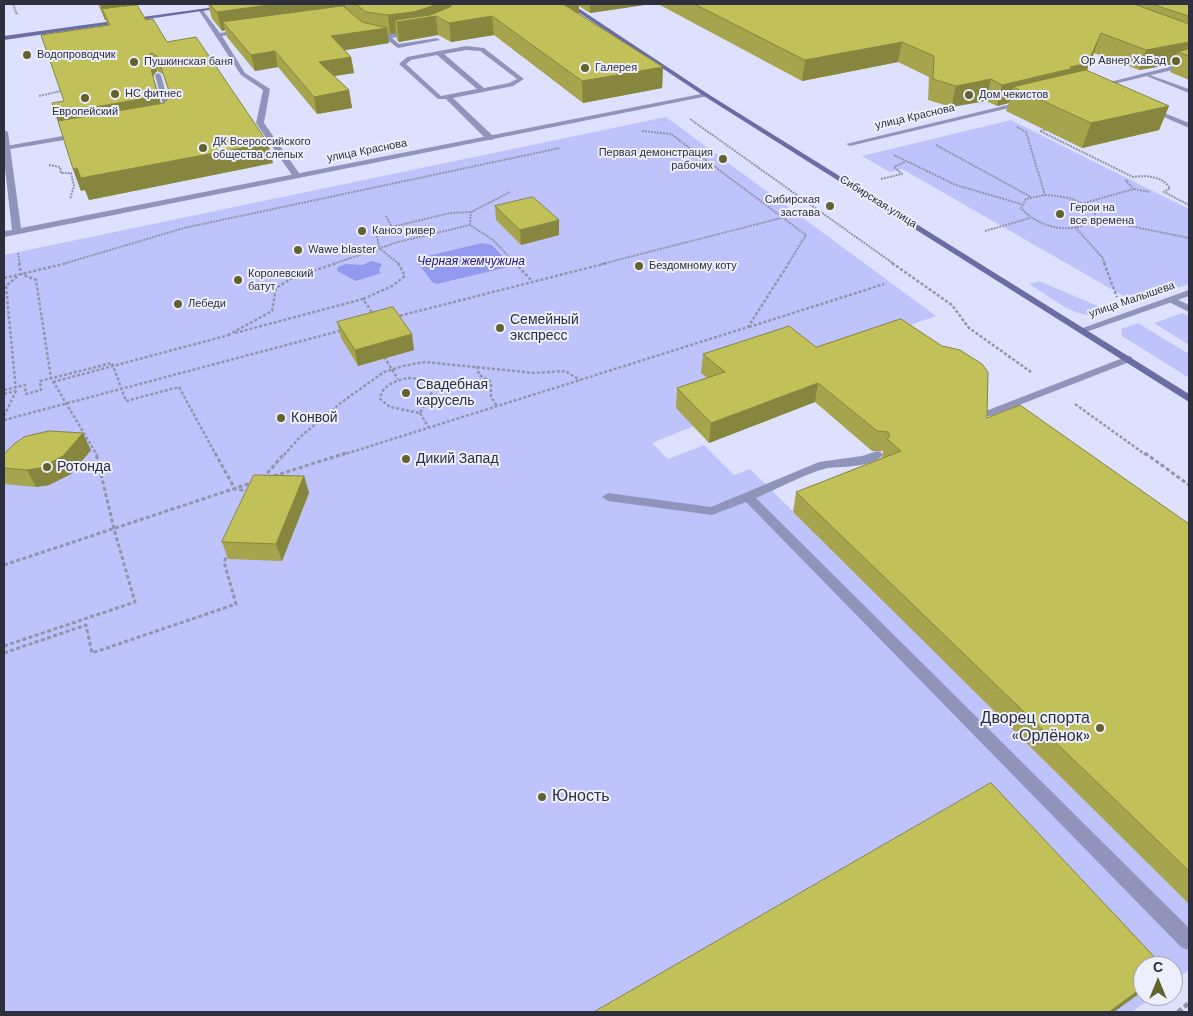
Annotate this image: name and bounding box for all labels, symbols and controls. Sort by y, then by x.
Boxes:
place label: Водопроводчик [37,48,116,62]
marker: Водопроводчик [21,49,33,61]
place label: Ор Авнер ХаБад [1081,54,1166,68]
place label: Пушкинская баня [144,55,233,69]
marker: Ор Авнер ХаБад [1170,55,1182,67]
marker: Пушкинская баня [128,56,140,68]
place label: Галерея [595,61,637,75]
marker: Галерея [579,62,591,74]
place label: НС фитнес [125,87,182,101]
marker: НС фитнес [109,88,121,100]
place label: Дом чекистов [979,88,1048,102]
marker: Дом чекистов [963,89,975,101]
marker: Европейский [79,92,91,104]
street label: улица Краснова [874,101,956,133]
place label: Европейский [52,105,118,119]
place label: ДК Всероссийского общества слепых [213,135,311,161]
street label: улица Краснова [326,137,408,165]
marker: ДК Всероссийского общества слепых [197,142,209,154]
place label: Первая демонстрация рабочих [599,146,713,172]
marker: Первая демонстрация рабочих [717,153,729,165]
street label: Сибирская улица [837,173,919,231]
place label: Сибирская застава [765,193,820,219]
marker: Сибирская застава [824,200,836,212]
place label: Герои на все времена [1070,201,1134,227]
marker: Герои на все времена [1054,208,1066,220]
place label: Каноэ ривер [372,224,435,238]
marker: Каноэ ривер [356,225,368,237]
place label: Wawe blaster [308,243,376,257]
marker: Wawe blaster [292,244,304,256]
water label: Черная жемчужина [417,255,525,269]
place label: Бездомному коту [649,259,737,273]
marker: Бездомному коту [633,260,645,272]
place label: Королевский батут [248,267,313,293]
marker: Королевский батут [232,274,244,286]
street label: улица Малышева [1087,279,1177,321]
place label: Лебеди [188,297,226,311]
marker: Лебеди [172,298,184,310]
place label: Семейный экспресс [510,312,579,344]
marker: Семейный экспресс [494,322,506,334]
place label: Свадебная карусель [416,377,488,410]
marker: Свадебная карусель [400,387,412,399]
place label: Конвой [291,410,338,426]
marker: Конвой [275,412,287,424]
place label: Дикий Запад [416,451,499,467]
marker: Дикий Запад [400,453,412,465]
place label: Ротонда [57,459,111,475]
marker: Ротонда [41,461,53,473]
place label: Дворец спорта «Орлёнок» [981,709,1090,747]
marker: Дворец спорта «Орлёнок» [1094,722,1106,734]
place label: Юность [552,787,610,807]
marker: Юность [536,791,548,803]
north arrow [1133,956,1183,1006]
text: С [1153,958,1163,976]

